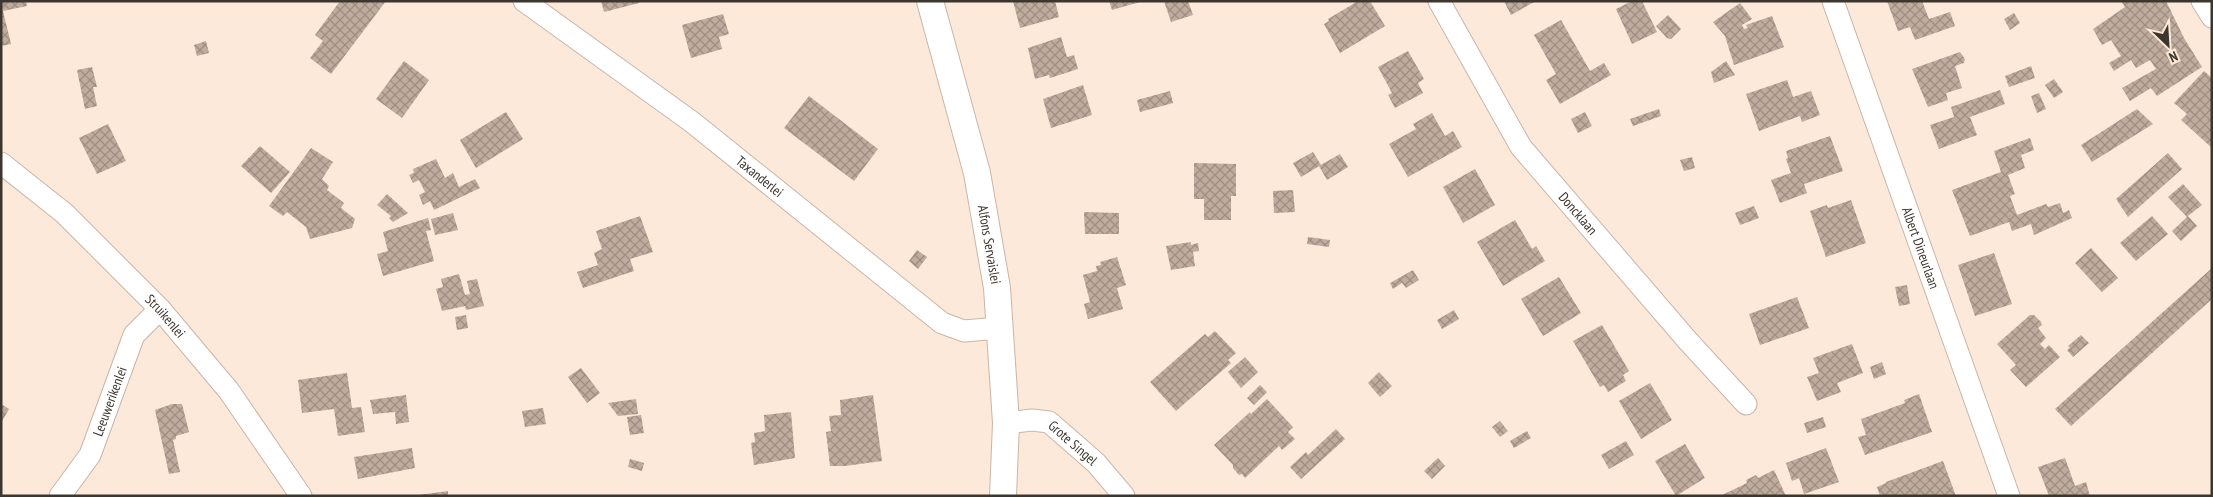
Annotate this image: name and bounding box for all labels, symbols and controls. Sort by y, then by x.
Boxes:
north arrow [2143,20,2193,70]
text: N [2166,47,2181,67]
street label: Taxanderlei [732,152,787,201]
street label: Doncklaan [1555,188,1601,238]
street label: Alfons Servaislei [974,204,1005,286]
street label: Albert Dineurlaan [1898,204,1944,291]
street label: Struikenlei [141,290,189,341]
street label: Leeuwerikenlei [89,364,131,439]
street label: Grote Singel [1045,416,1102,470]

